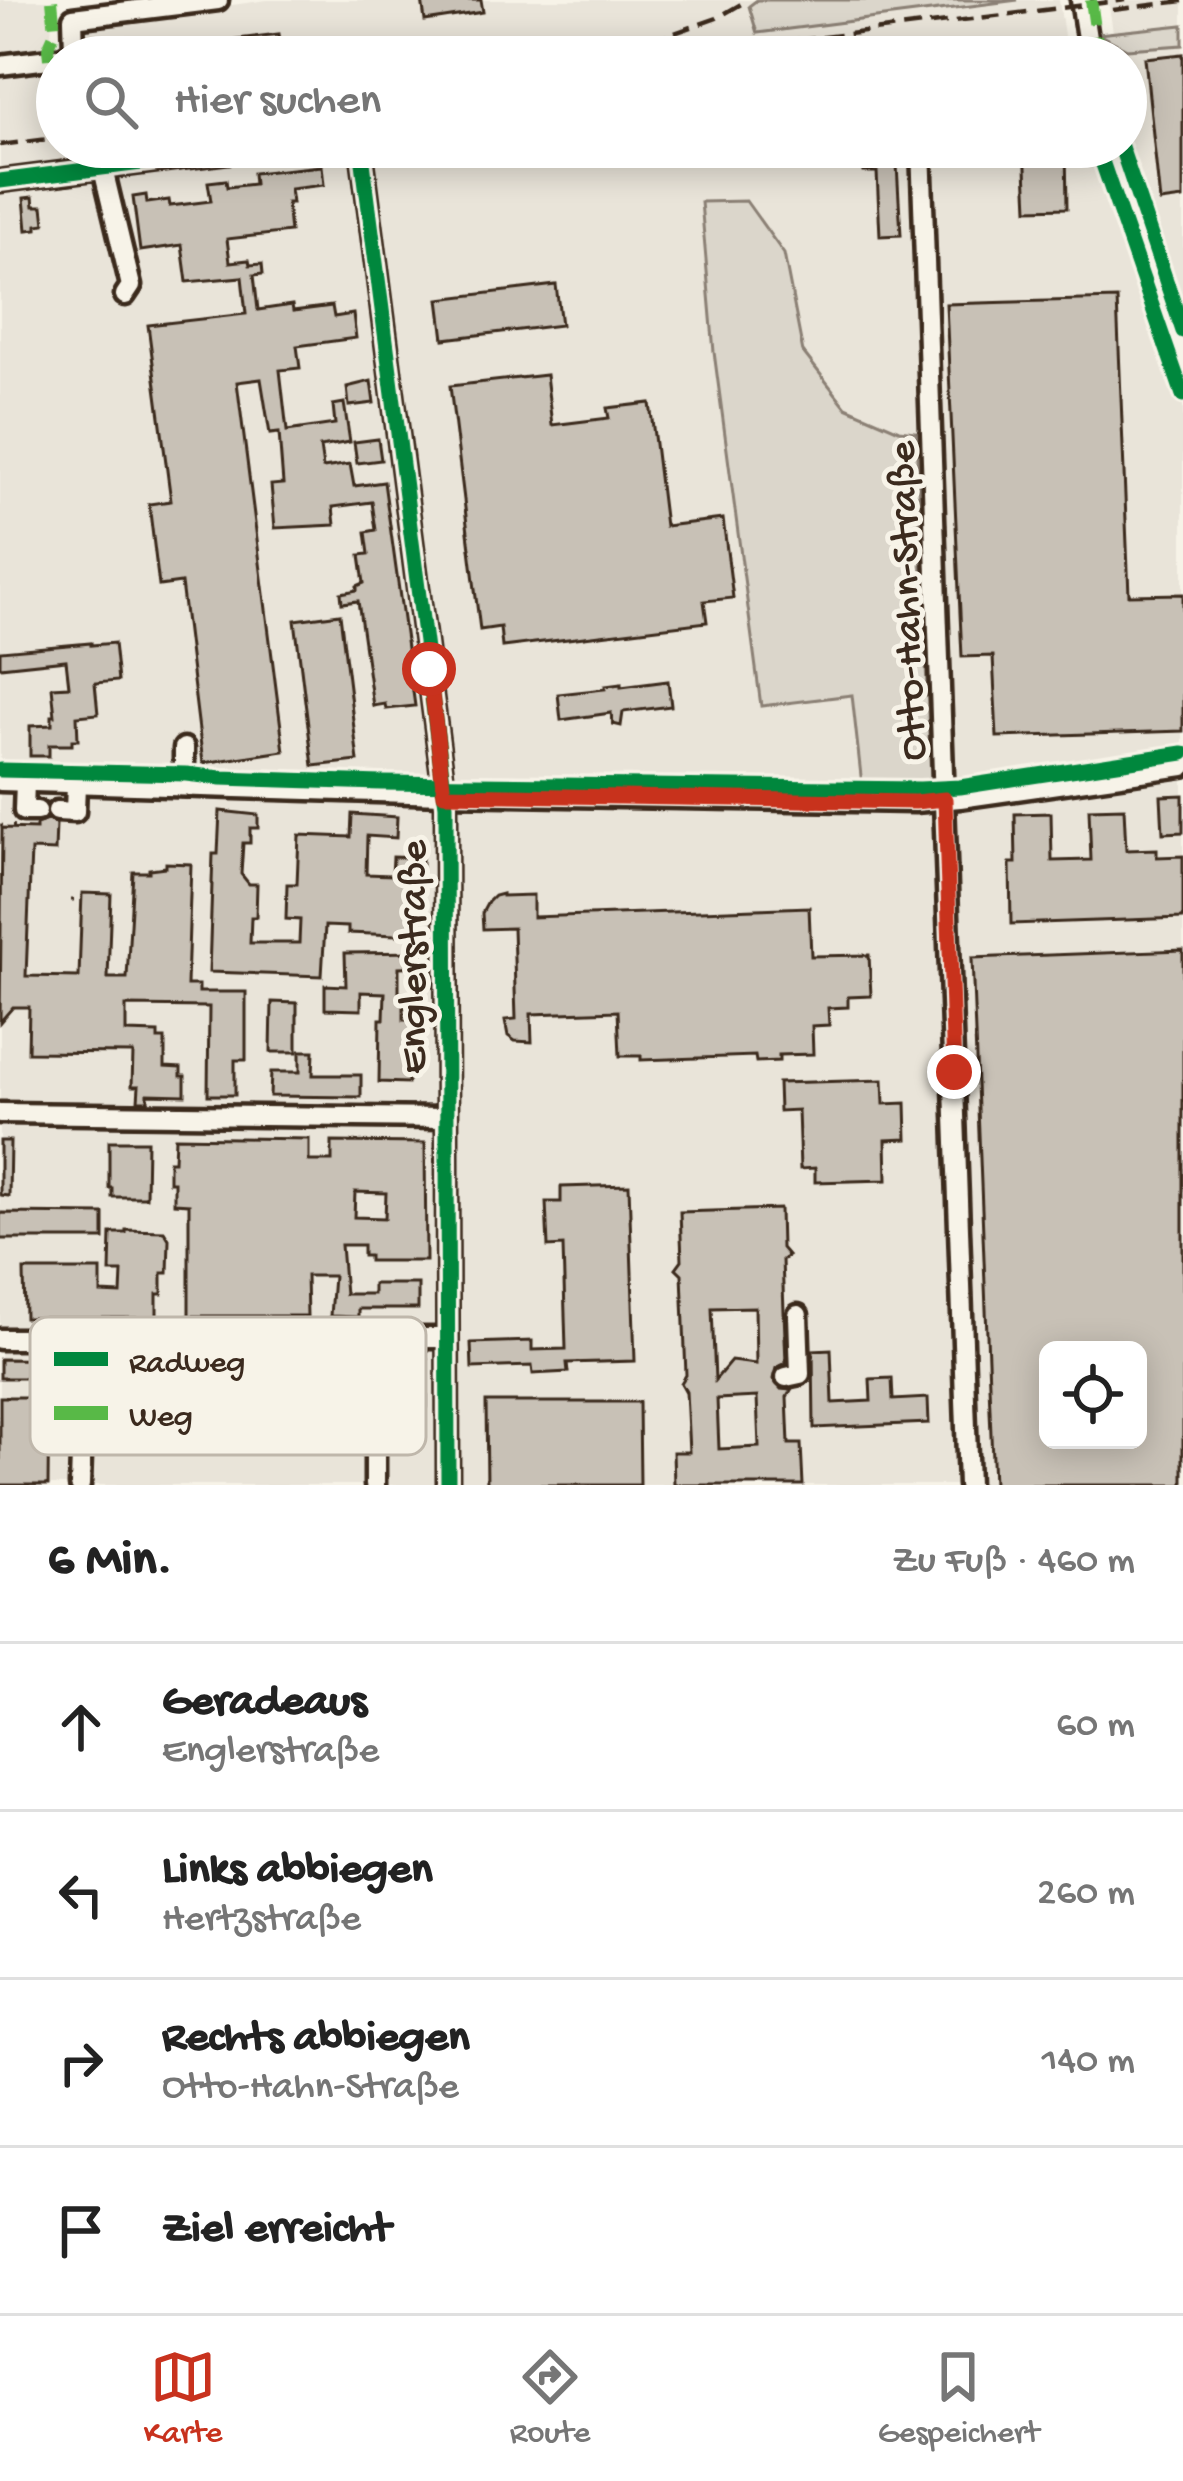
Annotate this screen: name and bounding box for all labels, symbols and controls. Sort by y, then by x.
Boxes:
search box [36,36,1147,168]
icon: search [78,69,144,135]
text: Hier suchen [174,76,381,129]
street label: Otto-Hahn-Straße [880,439,941,761]
route start [402,642,456,696]
street label: Englerstraße [392,839,441,1074]
route end [927,1045,981,1099]
legend [30,1317,426,1455]
map controls [1039,1341,1147,1449]
button: locate [1039,1341,1147,1449]
text: Radweg [129,1346,245,1384]
text: Weg [129,1400,193,1438]
text: 6 Min. [48,1533,173,1593]
text: Zu Fuß · 460 m [892,1540,1135,1586]
text: Geradeaus [162,1677,367,1730]
icon: ahead [48,1694,114,1760]
text: 60 m [1056,1704,1135,1750]
text: Englerstraße [162,1730,379,1776]
text: Links abbiegen [162,1845,433,1898]
icon: left [48,1862,114,1928]
text: 260 m [1037,1872,1135,1918]
text: Hertzstraße [162,1898,361,1944]
text: Rechts abbiegen [162,2013,470,2066]
icon: right [48,2030,114,2096]
text: 140 m [1042,2040,1135,2086]
text: Otto-Hahn-Straße [162,2066,459,2112]
icon: arrive [48,2198,114,2264]
text: Ziel erreicht [162,2204,391,2257]
tab: Karte [144,2344,222,2454]
tab: Route [510,2344,590,2454]
tab: Gespeichert [878,2344,1039,2454]

